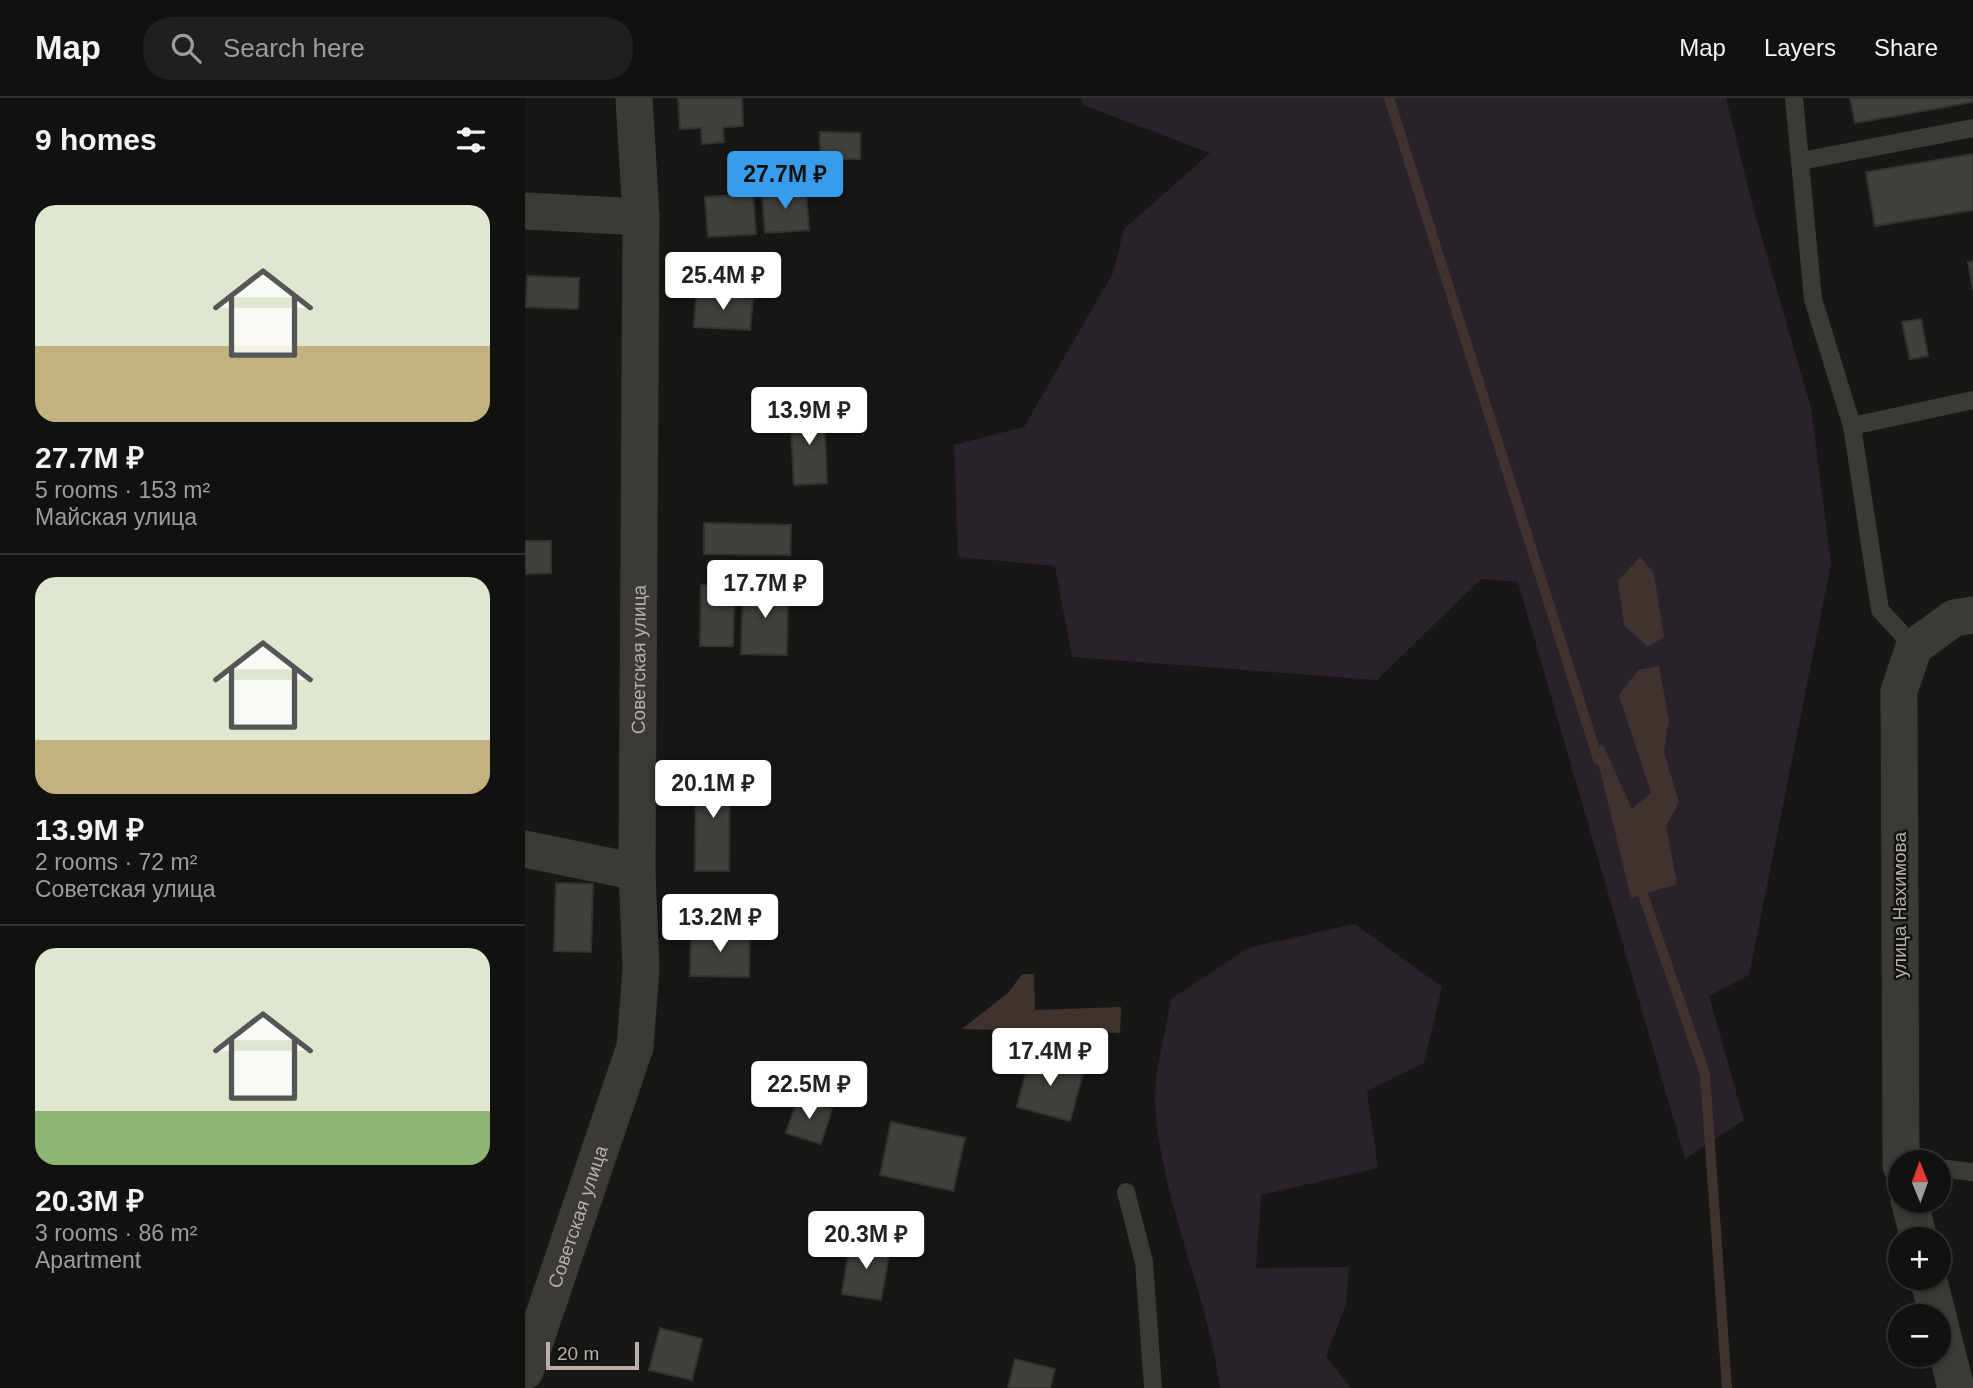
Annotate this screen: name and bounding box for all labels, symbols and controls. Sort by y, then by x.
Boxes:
search box [143,17,633,80]
text: Map [35,29,101,66]
icon: search [167,29,205,67]
text: Search here [223,33,365,63]
text: Map [1679,34,1726,61]
text: Layers [1764,34,1836,61]
text: Share [1874,34,1938,61]
icon: filters [452,121,490,159]
text: 9 homes [35,123,157,156]
pin: 27.7M ₽ [720,152,850,211]
text: 27.7M ₽ [743,161,827,187]
icon: home [200,250,326,376]
pin: 25.4M ₽ [658,252,788,312]
text: 25.4M ₽ [681,262,765,288]
pin: 13.9M ₽ [744,388,874,447]
text: 13.9M ₽ [767,397,851,423]
text: 27.7M ₽ [35,441,144,474]
text: 5 rooms · 153 m² [35,477,210,503]
text: Майская улица [35,504,197,530]
pin: 17.7M ₽ [700,560,830,620]
text: 17.7M ₽ [723,570,807,596]
street label: Советская улица [628,584,650,734]
icon: home [200,622,326,748]
pin: 20.1M ₽ [648,760,778,820]
text: 20.1M ₽ [671,770,755,796]
text: 13.9M ₽ [35,813,144,846]
street label: улица Нахимова [1889,832,1910,978]
text: 2 rooms · 72 m² [35,849,197,875]
text: Советская улица [35,876,216,902]
pin: 13.2M ₽ [655,894,785,954]
text: 13.2M ₽ [678,904,762,930]
icon: home [200,993,326,1119]
pin: 17.4M ₽ [985,1028,1115,1088]
text: 17.4M ₽ [1008,1038,1092,1064]
pin: 22.5M ₽ [744,1062,874,1121]
text: 22.5M ₽ [767,1071,851,1097]
street label: Советская улица [544,1142,612,1291]
north arrow [1888,1150,1951,1213]
map controls [1888,1150,1951,1367]
text: 20.3M ₽ [35,1184,144,1217]
pin: 20.3M ₽ [801,1212,931,1271]
text: 3 rooms · 86 m² [35,1220,197,1246]
text: 20.3M ₽ [824,1221,908,1247]
button: + [1888,1227,1951,1290]
text: Apartment [35,1247,141,1273]
button: − [1888,1304,1951,1367]
scale bar [546,1339,639,1371]
text: 20 m [557,1343,599,1364]

